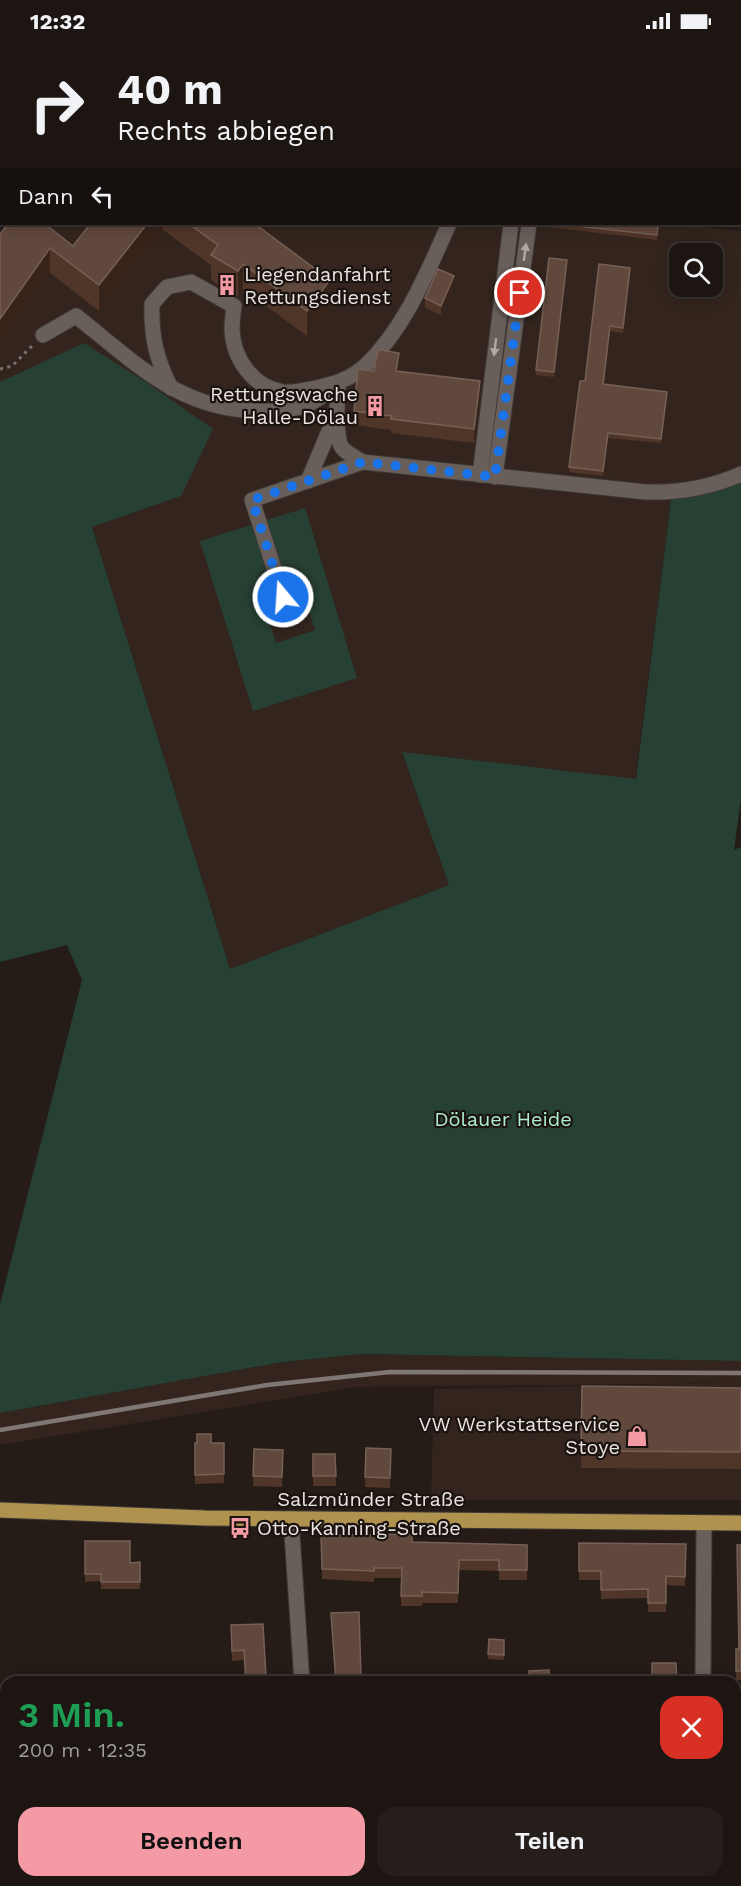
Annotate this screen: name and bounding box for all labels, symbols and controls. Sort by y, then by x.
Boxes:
text: 12:32 [30,9,85,34]
text: 40 m [117,65,223,114]
icon: right [18,66,96,144]
text: Rechts abbiegen [117,115,335,147]
icon: left [86,180,119,213]
text: Dann [18,184,74,209]
one-way arrow [520,243,530,262]
map controls [669,243,723,297]
button: search [669,243,723,297]
place label: Liegendanfahrt Rettungsdienst [244,262,391,309]
pin [494,267,545,318]
building icon: Liegendanfahrt Rettungsdienst [215,273,239,297]
icon: arrive [503,276,536,309]
one-way arrow [490,337,500,356]
place label: Rettungswache Halle-Dölau [210,382,358,429]
building icon: Rettungswache Halle-Dölau [363,394,387,418]
position arrow [251,565,315,629]
park label: Dölauer Heide [434,1107,572,1131]
place label: VW Werkstattservice Stoye [419,1412,620,1459]
shop icon: VW Werkstattservice Stoye [625,1424,649,1448]
street label: Salzmünder Straße [277,1487,465,1511]
bus stop icon: Otto-Kanning-Straße [228,1516,252,1540]
place label: Otto-Kanning-Straße [257,1516,461,1540]
text: 3 Min. [18,1694,125,1736]
button: close [660,1696,723,1759]
text: 200 m · 12:35 [18,1738,147,1762]
button: Beenden [18,1807,365,1876]
button: Teilen [377,1807,723,1876]

